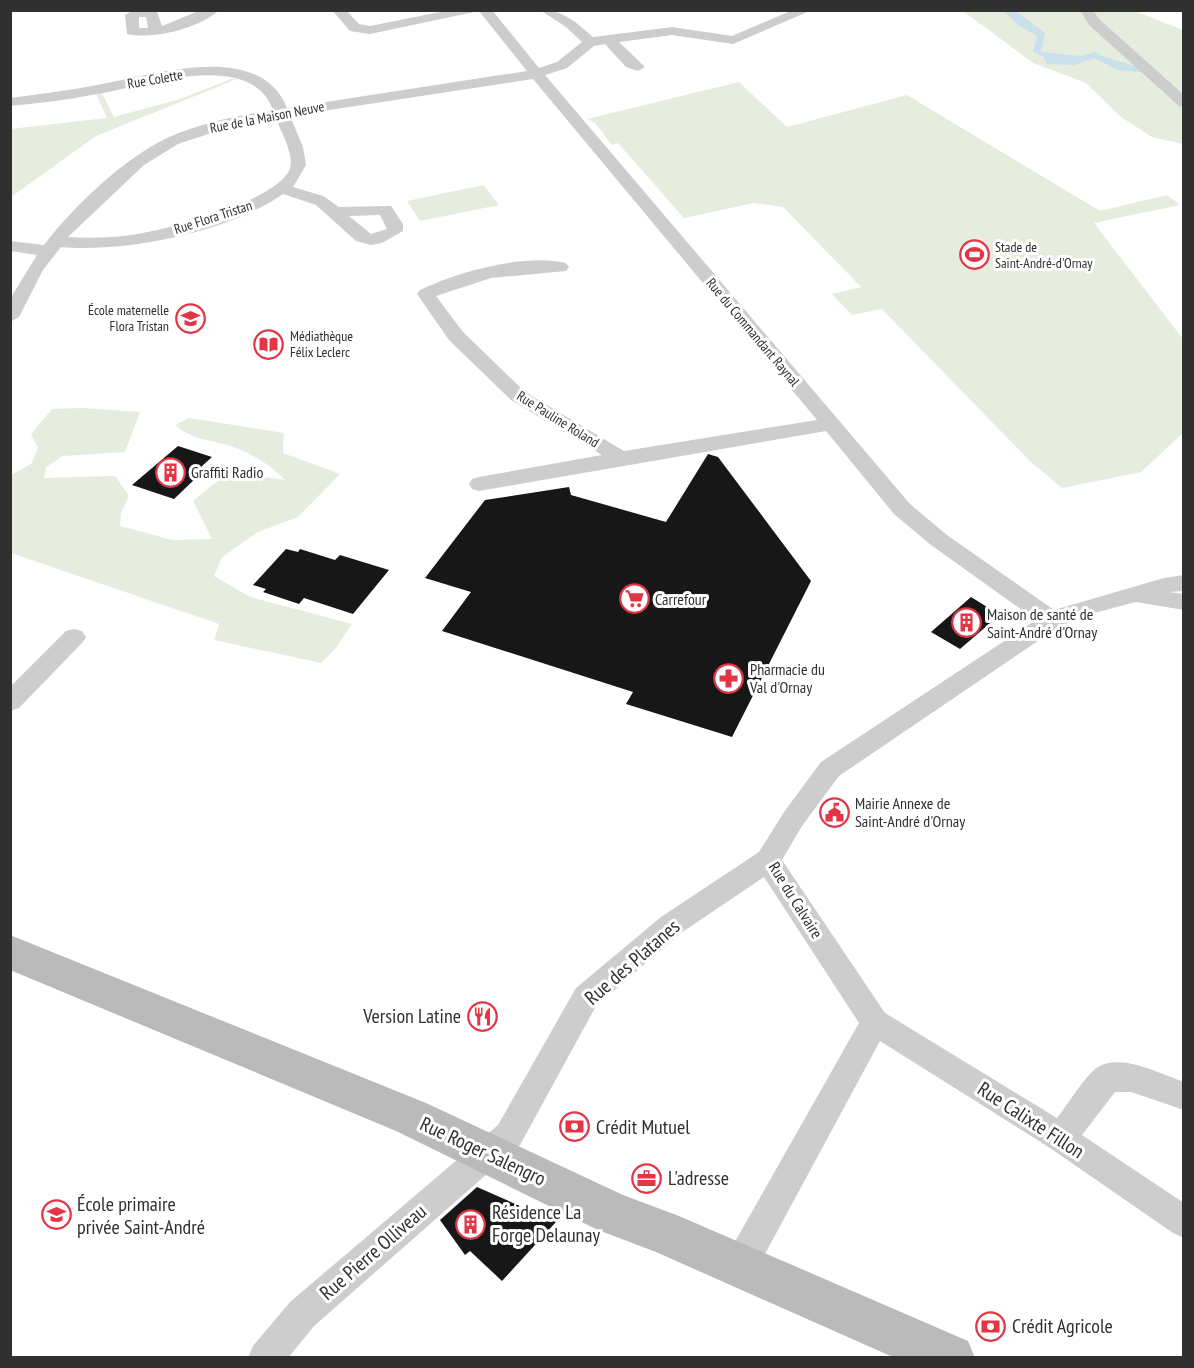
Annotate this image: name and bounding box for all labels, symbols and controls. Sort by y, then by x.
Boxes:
street label: Rue Colette [126,65,184,93]
street label: Rue de la Maison Neuve [208,97,326,137]
street label: Rue Flora Tristan [172,196,254,238]
place label: Stade de Saint-André-d'Ornay [995,238,1093,272]
sports icon: Stade de Saint-André-d'Ornay [958,239,990,271]
street label: Rue du Commandant Raynal [702,274,804,390]
place label: École maternelle Flora Tristan [88,301,169,335]
school or university icon: École maternelle Flora Tristan [174,302,206,334]
place label: Médiathèque Félix Leclerc [290,327,353,361]
library icon: Médiathèque Félix Leclerc [253,328,285,360]
street label: Rue Pauline Roland [514,387,602,451]
building icon: Graffiti Radio [154,456,186,488]
place label: Graffiti Radio [191,462,264,482]
supermarket icon: Carrefour [618,583,650,615]
place label: Carrefour [655,589,707,609]
place label: Maison de santé de Saint-André d'Ornay [987,604,1097,642]
building icon: Maison de santé de Saint-André d'Ornay [950,607,982,639]
place label: Pharmacie du Val d'Ornay [749,659,825,697]
pharmacy icon: Pharmacie du Val d'Ornay [713,662,745,694]
place label: Mairie Annexe de Saint-André d'Ornay [855,793,965,831]
public building icon: Mairie Annexe de Saint-André d'Ornay [818,796,850,828]
street label: Rue du Calvaire [765,858,827,942]
street label: Rue des Platanes [579,913,685,1010]
restaurant icon: Version Latine [466,1000,498,1032]
place label: Version Latine [362,1003,461,1029]
street label: Rue Calixte Fillon [973,1076,1089,1164]
street label: Rue Roger Salengro [416,1111,550,1191]
bank icon: Crédit Mutuel [559,1111,591,1143]
place label: Crédit Mutuel [596,1114,690,1140]
office icon: L'adresse [631,1162,663,1194]
place label: L'adresse [668,1165,729,1191]
place label: École primaire privée Saint-André [77,1191,205,1240]
street label: Rue Pierre Olliveau [314,1198,432,1306]
school or university icon: École primaire privée Saint-André [40,1199,72,1231]
place label: Résidence La Forge Delaunay [492,1199,600,1248]
building icon: Résidence La Forge Delaunay [455,1208,487,1240]
bank icon: Crédit Agricole [975,1310,1007,1342]
place label: Crédit Agricole [1012,1313,1113,1339]

